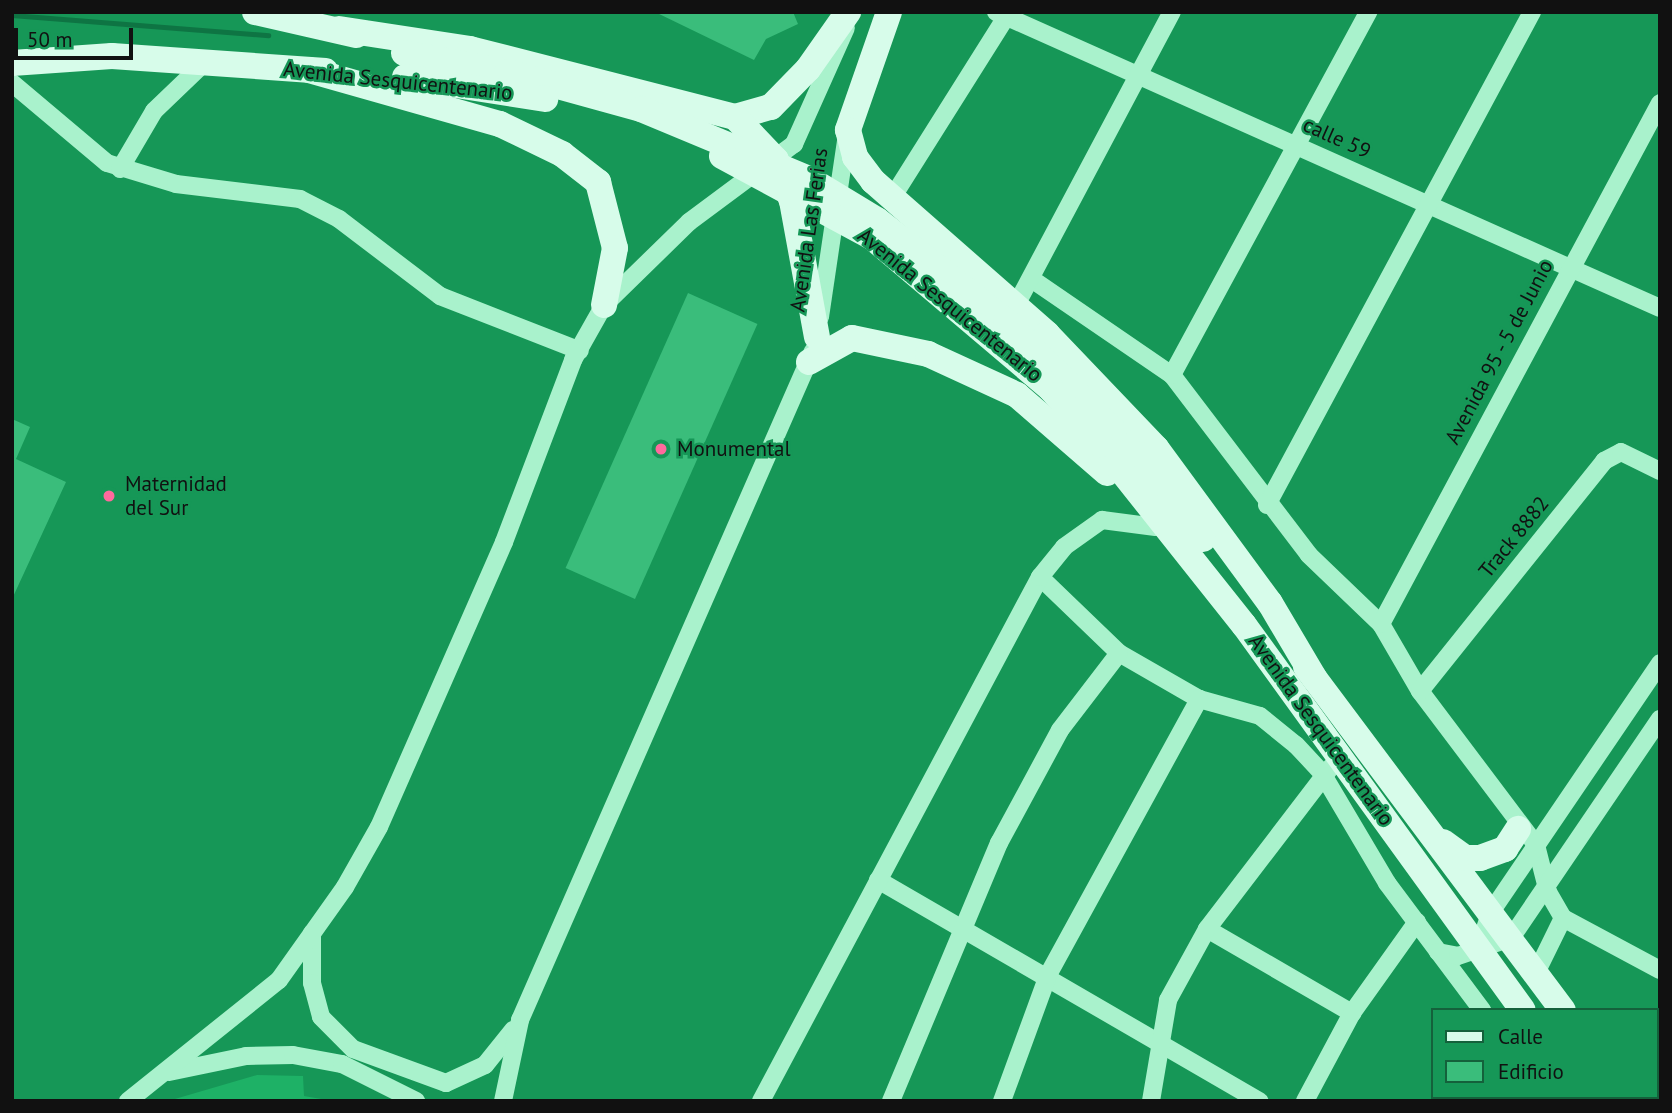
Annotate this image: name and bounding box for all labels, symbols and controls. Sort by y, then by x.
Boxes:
scale bar [18,14,136,58]
text: 50 m [27,26,73,53]
street label: Avenida Sesquicentenario [282,56,514,106]
street label: calle 59 [1299,112,1375,164]
street label: Avenida Las Ferias [785,146,833,314]
street label: Avenida Sesquicentenario [853,223,1047,387]
street label: Avenida 95 - 5 de Junio [1439,254,1559,450]
place label: Monumental [677,436,791,462]
marker: Monumental [651,439,671,459]
place label: Maternidad del Sur [125,471,227,521]
marker: Maternidad del Sur [99,486,119,506]
street label: Track 8882 [1473,491,1555,583]
street label: Avenida Sesquicentenario [1243,630,1399,830]
legend [1430,1008,1658,1099]
text: Calle [1498,1023,1543,1050]
text: Edificio [1498,1058,1564,1085]

